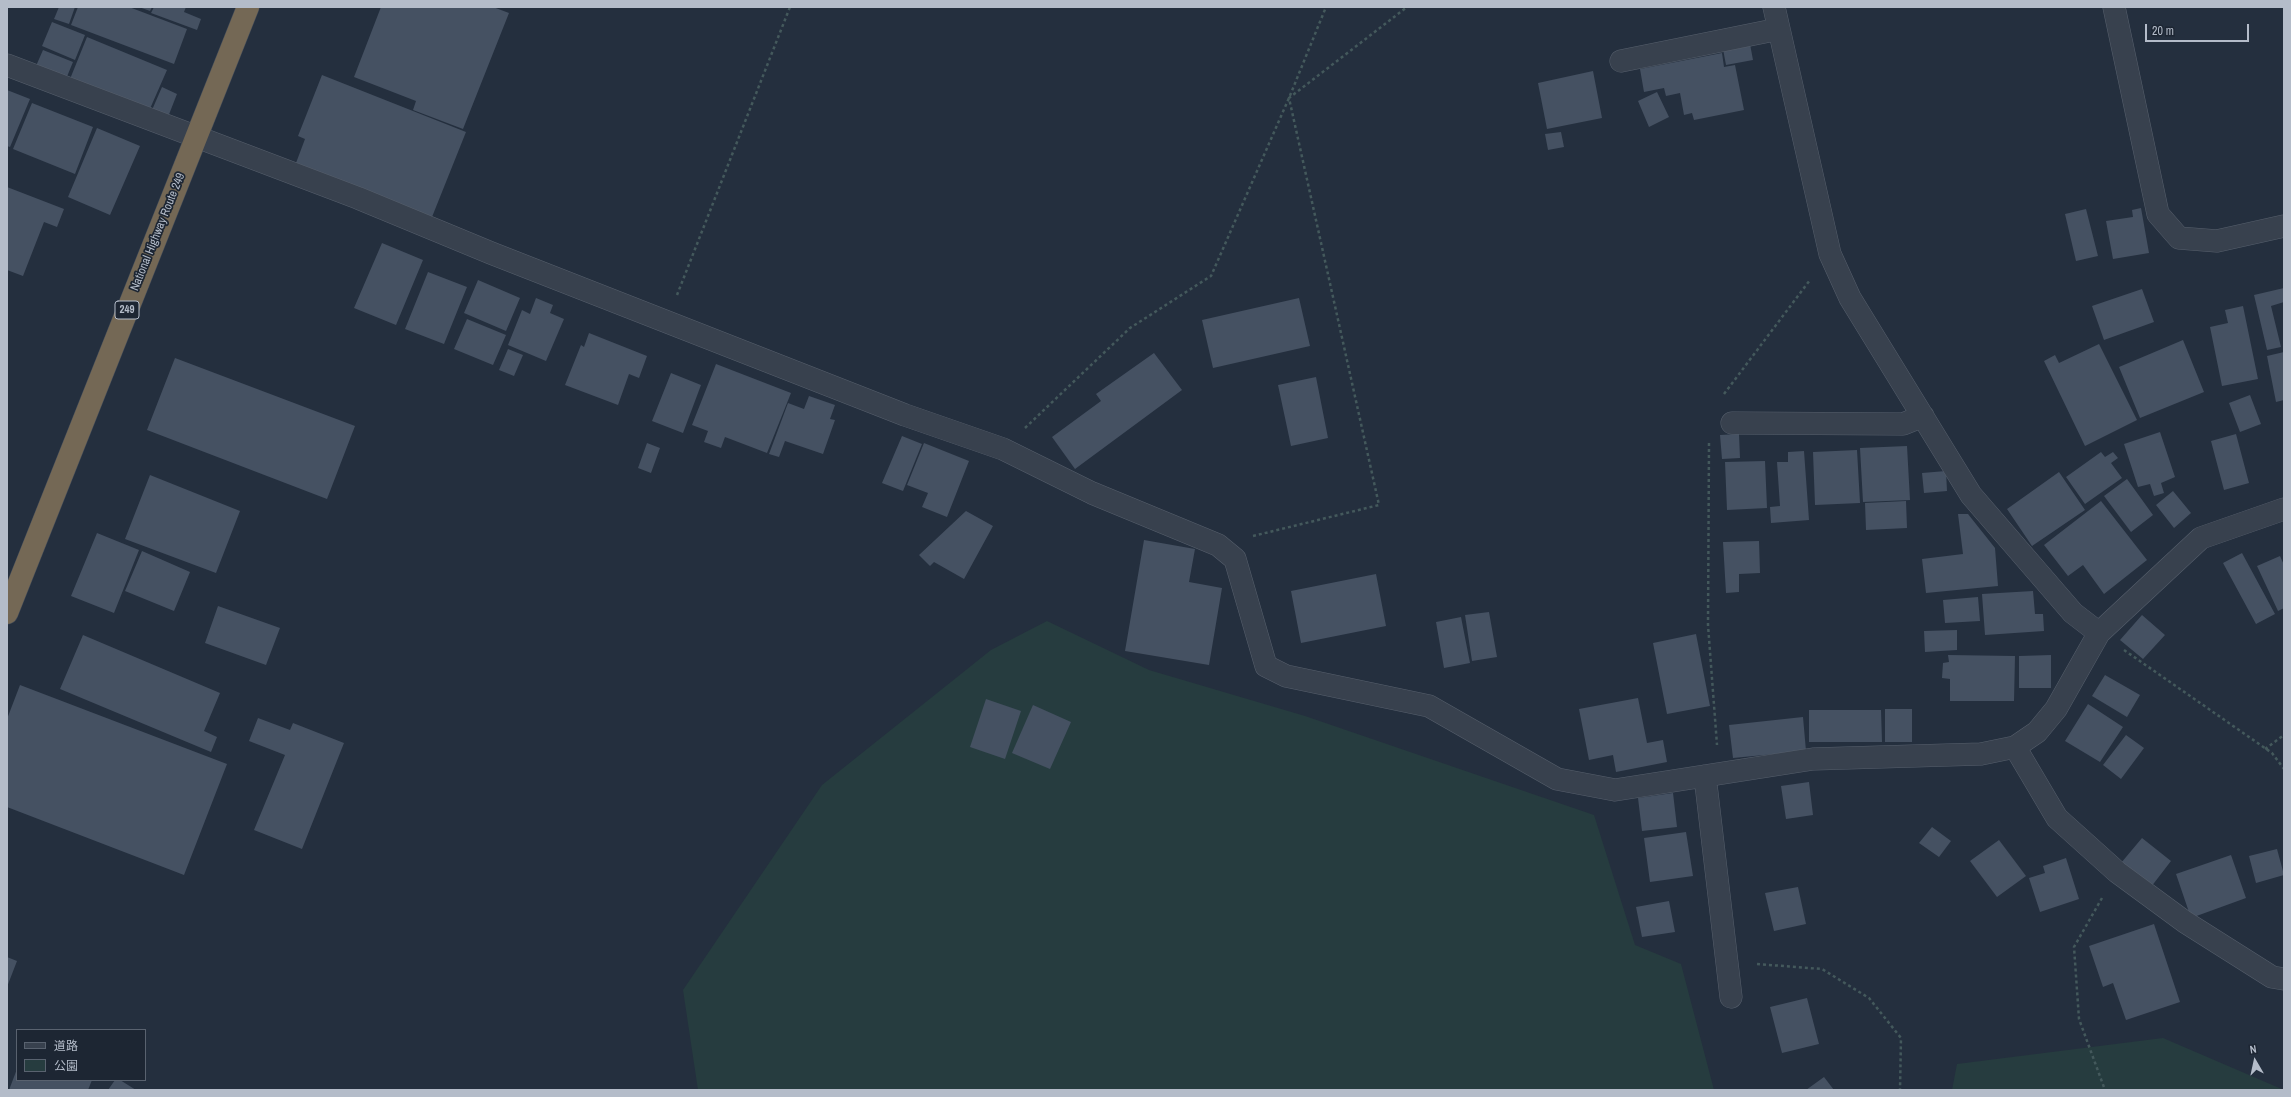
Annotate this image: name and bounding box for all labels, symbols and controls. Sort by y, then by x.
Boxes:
scale bar [2147,16,2251,42]
text: 20 m [2152,23,2174,39]
street label: National Highway Route 249 [128,171,188,293]
road number: 249 [115,301,139,319]
legend [16,1029,146,1081]
text: 道路 [54,1038,78,1054]
north arrow [2235,1041,2275,1081]
text: N [2249,1042,2257,1057]
text: 公園 [54,1058,78,1074]

